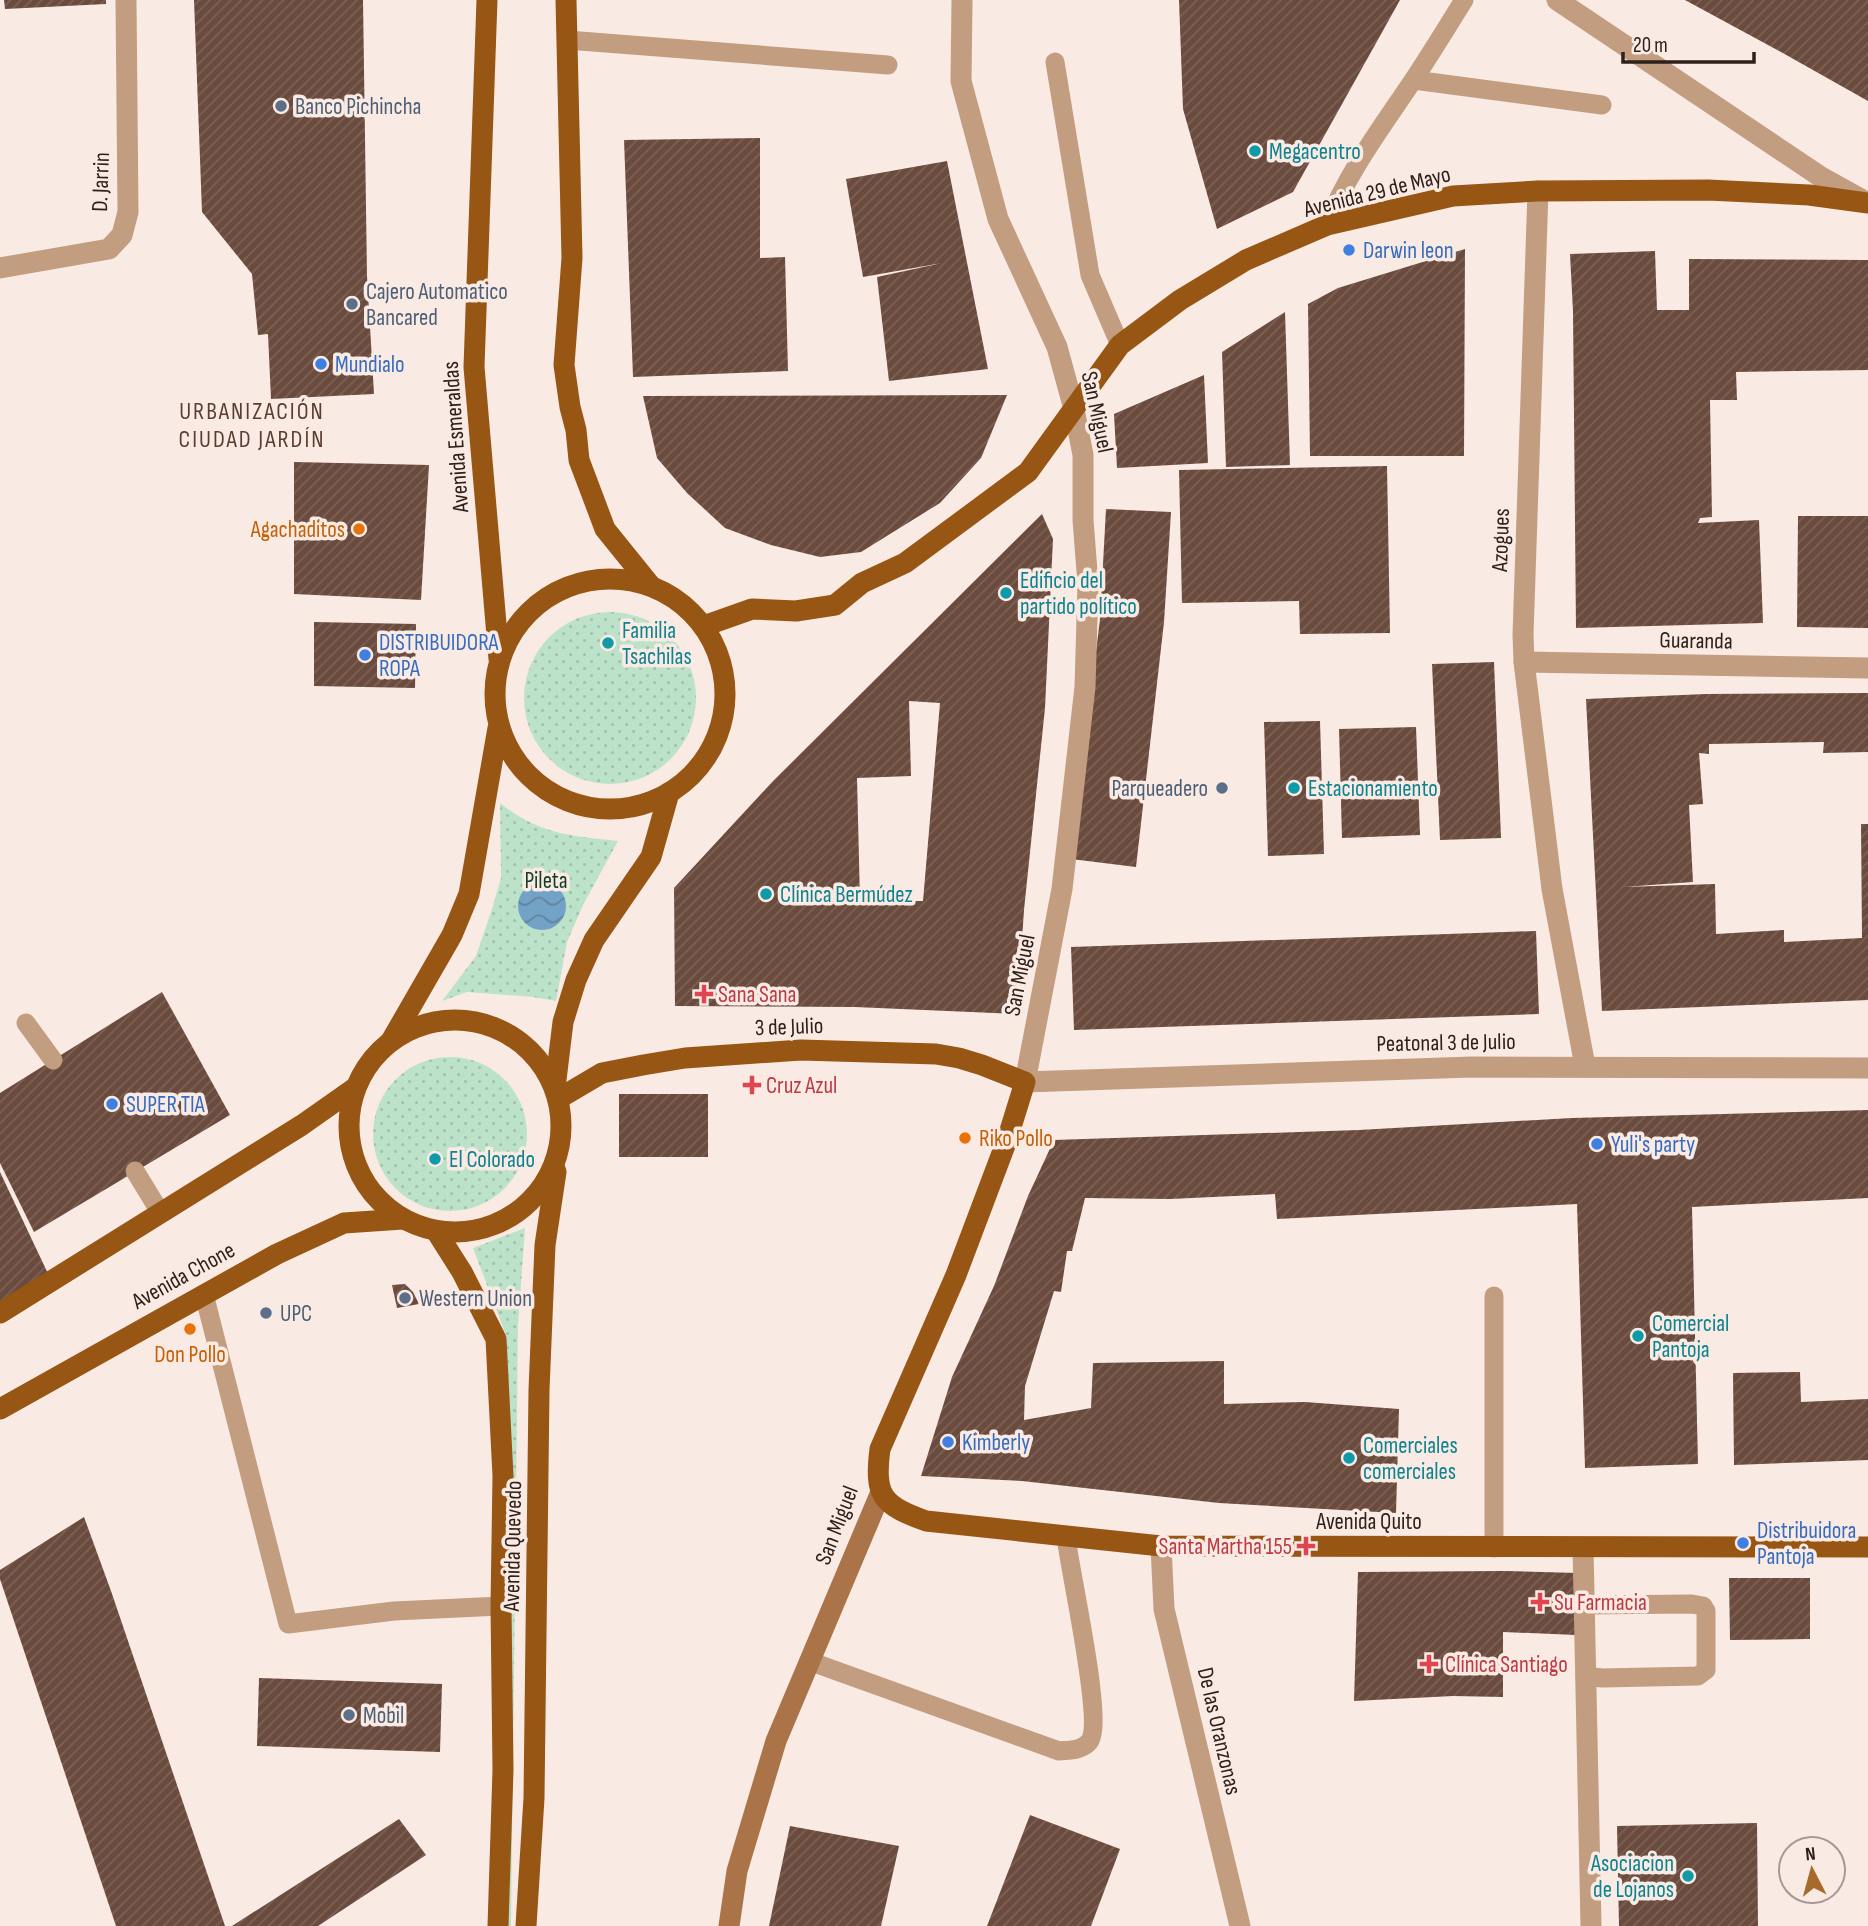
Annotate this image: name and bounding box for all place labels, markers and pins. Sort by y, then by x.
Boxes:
place label: Banco Pichincha [295,93,421,121]
marker: Banco Pichincha [273,98,289,114]
place label: Megacentro [1269,138,1361,166]
marker: Megacentro [1247,143,1263,159]
place label: Darwin leon [1363,237,1454,265]
marker: Darwin leon [1341,242,1357,258]
place label: Cajero Automatico Bancared [366,278,508,332]
marker: Cajero Automatico Bancared [344,296,360,312]
place label: Mundialo [335,351,405,379]
marker: Mundialo [313,356,329,372]
place label: Agachaditos [250,516,345,544]
marker: Agachaditos [351,521,367,537]
place label: Edificio del partido político [1020,567,1137,621]
marker: Edificio del partido político [998,585,1014,601]
place label: Familia Tsachilas [622,617,692,671]
place label: DISTRIBUIDORA ROPA [379,629,499,683]
marker: Familia Tsachilas [600,635,616,651]
marker: DISTRIBUIDORA ROPA [357,647,373,663]
place label: Parqueadero [1112,775,1208,803]
place label: Estacionamiento [1308,775,1438,803]
marker: Parqueadero [1214,780,1230,796]
marker: Estacionamiento [1286,780,1302,796]
place label: Clínica Bermúdez [780,881,913,909]
marker: Clínica Bermúdez [758,886,774,902]
place label: Sana Sana [718,981,796,1009]
marker: Sana Sana [696,986,712,1002]
place label: Cruz Azul [766,1072,837,1100]
marker: Cruz Azul [744,1077,760,1093]
place label: SUPER TIA [126,1091,205,1119]
marker: SUPER TIA [104,1096,120,1112]
place label: Riko Pollo [979,1125,1053,1153]
marker: Riko Pollo [957,1130,973,1146]
place label: Yuli's party [1611,1131,1695,1159]
marker: Yuli's party [1589,1136,1605,1152]
place label: El Colorado [449,1146,535,1174]
marker: El Colorado [427,1151,443,1167]
place label: Western Union [419,1285,532,1313]
marker: Western Union [397,1290,413,1306]
place label: UPC [280,1300,312,1328]
marker: UPC [258,1305,274,1321]
place label: Comercial Pantoja [1652,1310,1729,1364]
marker: Don Pollo [182,1321,198,1337]
marker: Comercial Pantoja [1630,1328,1646,1344]
place label: Don Pollo [154,1341,226,1369]
place label: Kimberly [962,1429,1030,1457]
place label: Comerciales comerciales [1363,1432,1458,1486]
marker: Kimberly [940,1434,956,1450]
marker: Comerciales comerciales [1341,1450,1357,1466]
place label: Distribuidora Pantoja [1757,1517,1856,1571]
place label: Santa Martha 155 [1159,1533,1292,1561]
marker: Distribuidora Pantoja [1735,1535,1751,1551]
marker: Santa Martha 155 [1298,1538,1314,1554]
place label: Su Farmacia [1554,1589,1647,1617]
marker: Su Farmacia [1532,1594,1548,1610]
place label: Clínica Santiago [1445,1651,1568,1679]
marker: Clínica Santiago [1419,1654,1439,1674]
place label: Mobil [363,1702,404,1730]
marker: Mobil [341,1707,357,1723]
place label: Asociacion de Lojanos [1590,1850,1674,1904]
marker: Asociacion de Lojanos [1680,1868,1696,1884]

